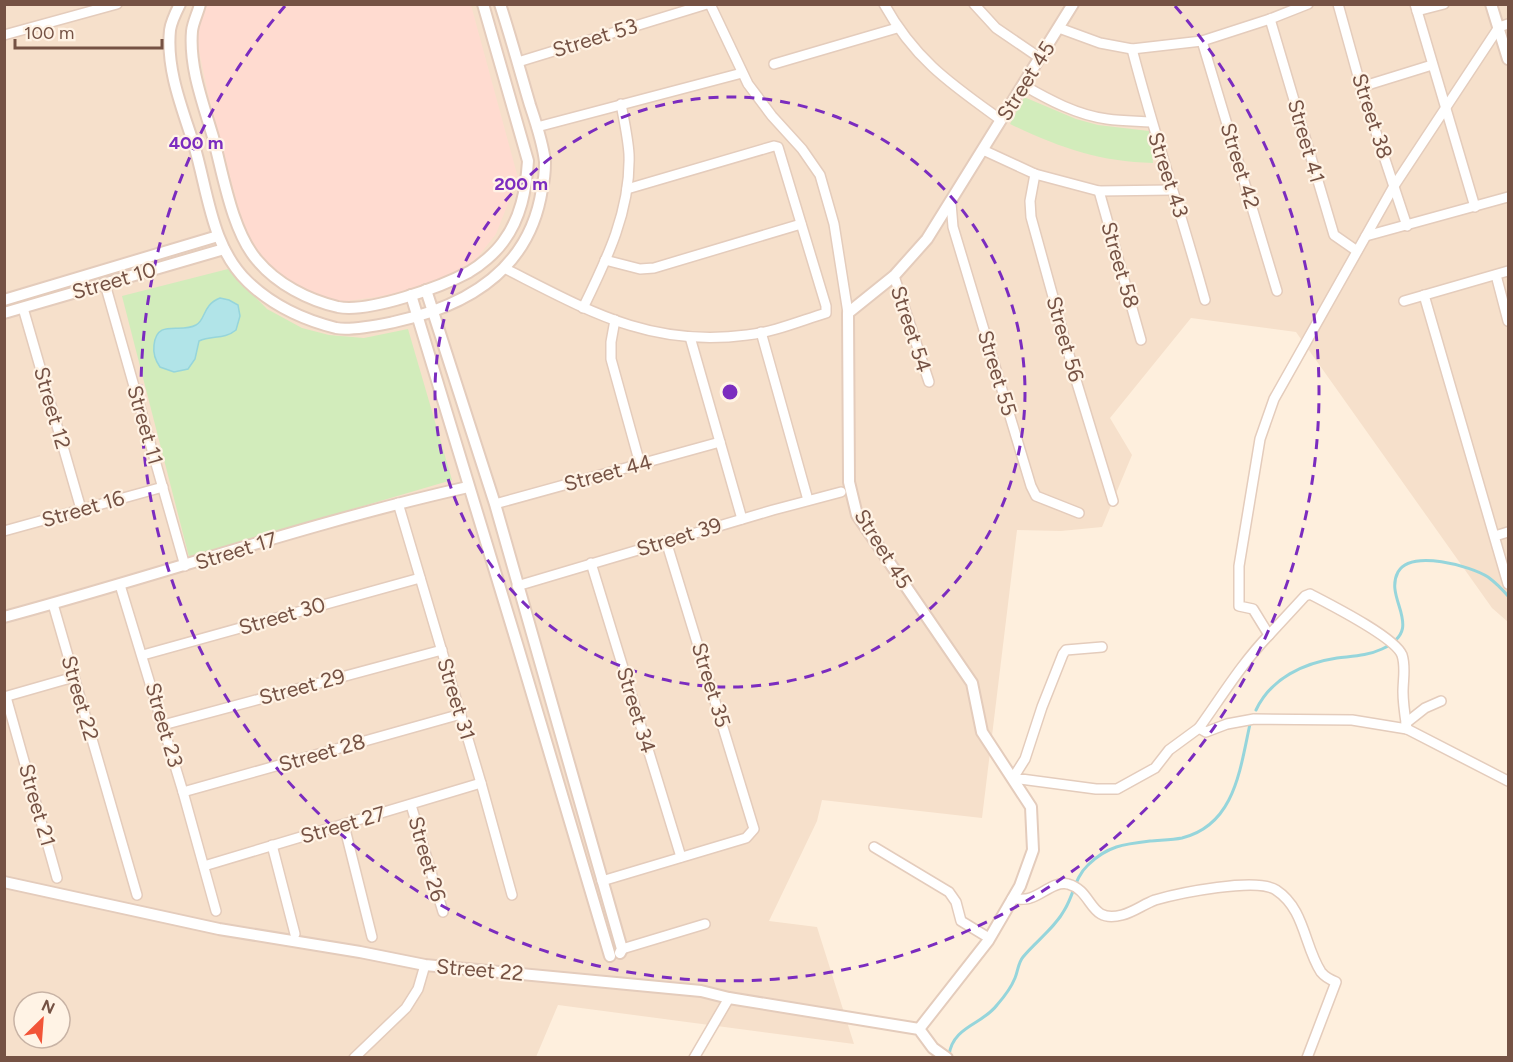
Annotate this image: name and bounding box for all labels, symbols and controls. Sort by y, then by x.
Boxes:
scale bar [15,12,162,50]
street label: Street 53 [549,13,640,62]
text: 100 m [24,22,74,44]
street label: Street 45 [991,36,1060,125]
street label: Street 38 [1347,70,1398,162]
street label: Street 41 [1283,96,1330,185]
street label: Street 42 [1216,120,1265,212]
street label: Street 43 [1143,129,1194,221]
text: 400 m [169,132,223,154]
text: 200 m [494,173,548,195]
street label: Street 58 [1096,219,1145,311]
street label: Street 10 [69,257,159,304]
street label: Street 54 [886,283,937,375]
street label: Street 56 [1041,293,1090,385]
street label: Street 55 [973,327,1022,419]
street label: Street 12 [29,364,76,452]
street label: Street 11 [122,382,169,467]
centre of rings [720,382,740,402]
street label: Street 44 [561,449,655,496]
street label: Street 16 [39,485,127,532]
street label: Street 45 [849,504,918,593]
street label: Street 39 [633,512,724,561]
street label: Street 17 [192,526,280,575]
street label: Street 30 [236,591,328,640]
street label: Street 35 [687,639,736,730]
street label: Street 22 [56,652,105,743]
street label: Street 31 [432,655,481,743]
street label: Street 29 [256,663,347,710]
street label: Street 34 [612,664,661,756]
street label: Street 23 [140,680,189,770]
street label: Street 28 [276,728,368,777]
street label: Street 21 [14,761,61,849]
street label: Street 27 [298,801,388,849]
street label: Street 26 [403,813,452,905]
street label: Street 22 [435,953,525,986]
north arrow [12,990,72,1050]
text: N [39,996,58,1018]

